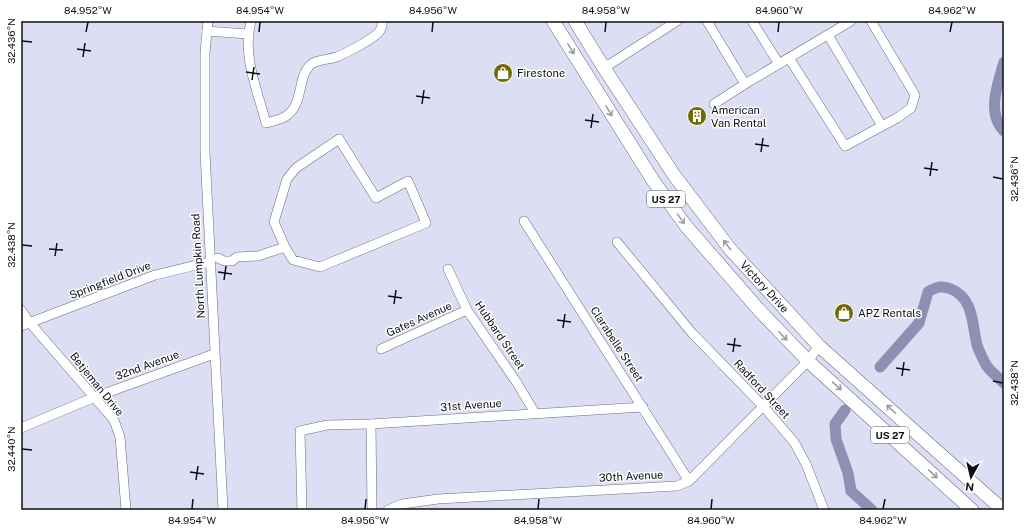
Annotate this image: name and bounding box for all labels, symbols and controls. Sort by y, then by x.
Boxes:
text: 84.952°W [64,4,112,16]
text: 84.954°W [236,4,285,16]
text: 84.956°W [409,4,457,16]
text: 84.958°W [582,4,631,16]
text: 84.960°W [755,4,803,16]
text: 84.962°W [928,4,976,16]
text: 32.436°N [5,18,17,64]
one-way arrow [567,43,575,55]
shop icon: Firestone [492,62,514,84]
place label: Firestone [517,67,565,79]
place label: American Van Rental [711,104,766,129]
one-way arrow [606,105,614,117]
building icon: American Van Rental [686,105,708,127]
text: 32.436°N [1008,156,1020,202]
road number: US 27 [647,191,685,207]
street label: North Lumpkin Road [189,213,207,319]
one-way arrow [677,213,685,224]
text: 32.438°N [5,222,17,268]
one-way arrow [723,239,731,250]
street label: Victory Drive [738,258,791,315]
street label: Springfield Drive [68,259,152,301]
street label: Gates Avenue [384,299,454,339]
street label: Hubbard Street [473,299,527,371]
shop icon: APZ Rentals [833,302,855,324]
street label: Clarabelle Street [588,304,646,384]
place label: APZ Rentals [858,307,921,319]
one-way arrow [778,331,788,341]
street label: 32nd Avenue [114,348,180,382]
street label: Betjeman Drive [68,350,126,418]
street label: Radford Street [732,357,792,421]
text: 32.438°N [1008,360,1020,406]
one-way arrow [832,382,842,391]
street label: 31st Avenue [440,397,502,413]
one-way arrow [886,404,896,414]
text: 32.440°N [5,426,17,472]
road number: US 27 [871,427,909,443]
north arrow [951,457,991,497]
street label: 30th Avenue [598,468,664,484]
one-way arrow [928,469,938,479]
text: N [965,480,975,493]
text: 84.954°W [168,514,217,526]
text: 84.956°W [341,514,389,526]
text: 84.958°W [514,514,563,526]
text: 84.960°W [687,514,735,526]
text: 84.962°W [859,514,907,526]

